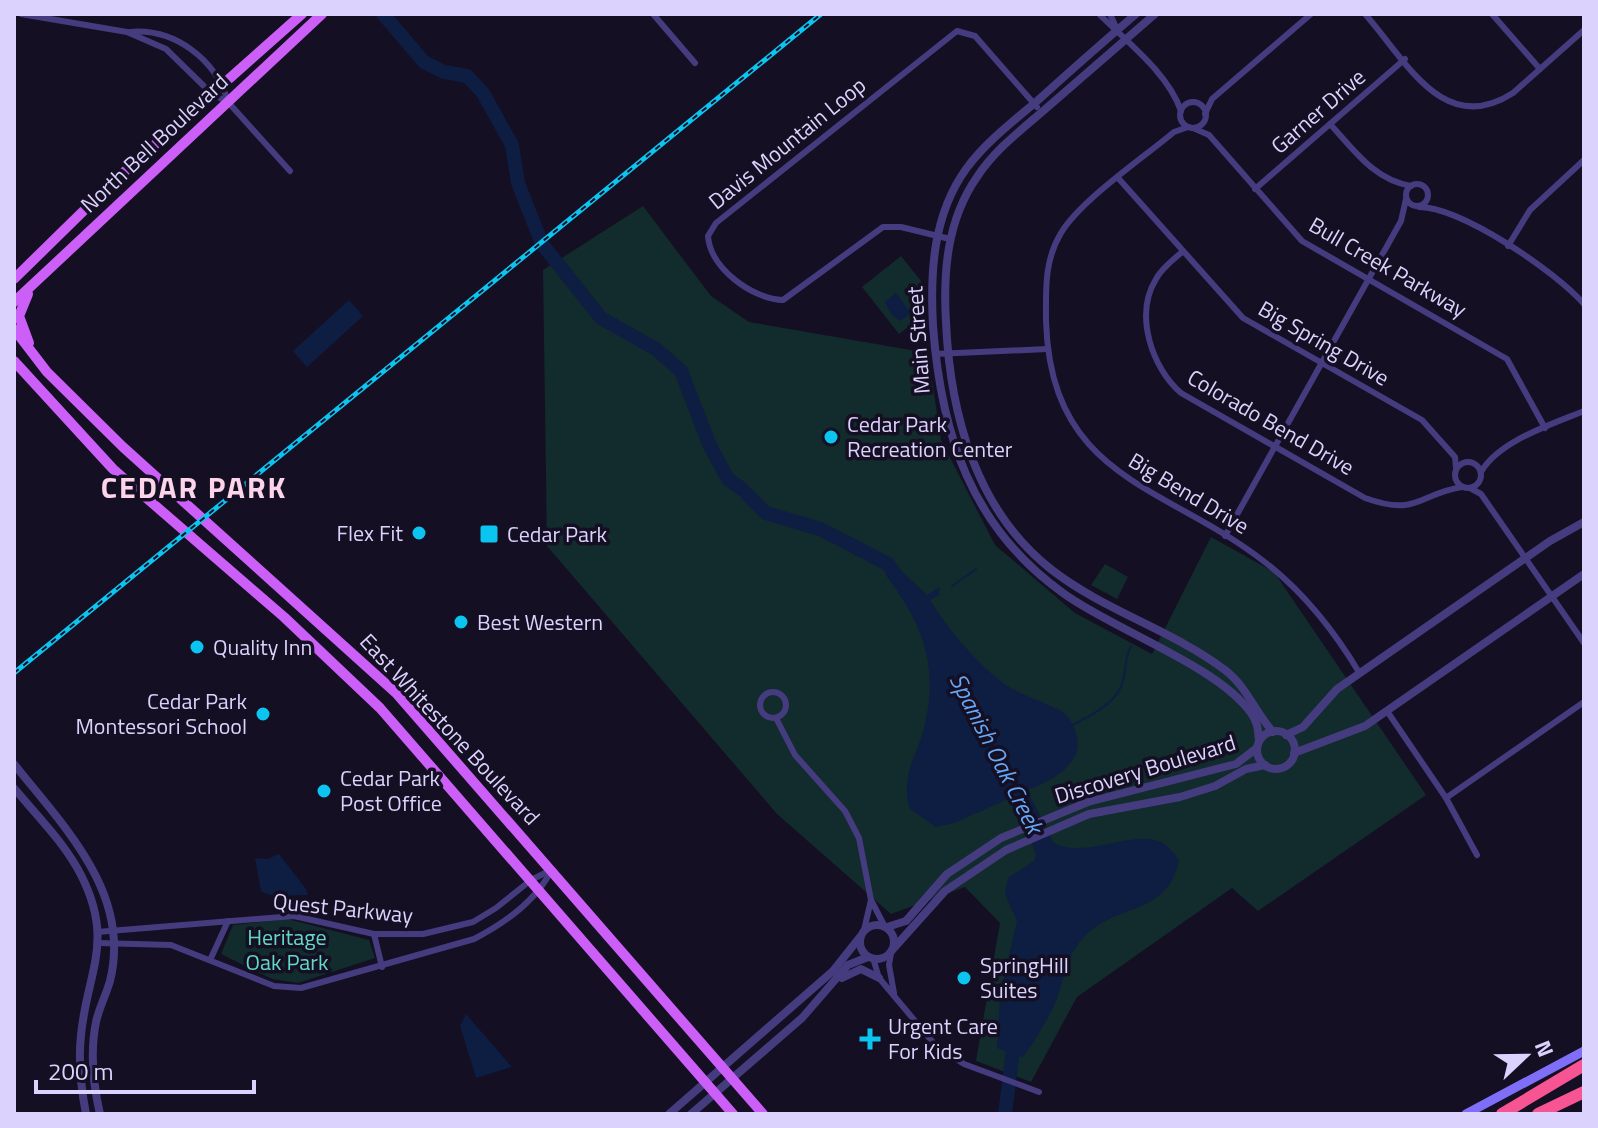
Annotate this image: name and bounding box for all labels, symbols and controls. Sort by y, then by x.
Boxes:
street label: Garner Drive [1263,60,1373,162]
street label: North Bell Boulevard [72,65,236,221]
street label: Davis Mountain Loop [701,69,873,217]
street label: Bull Creek Parkway [1303,208,1474,326]
street label: Main Street [897,285,939,395]
street label: Big Spring Drive [1252,292,1396,394]
street label: Colorado Bend Drive [1181,360,1361,484]
place label: Cedar Park Recreation Center [847,407,1013,466]
marker: Cedar Park Recreation Center [822,428,840,446]
street label: Big Bend Drive [1122,444,1256,542]
district label: CEDAR PARK [101,464,287,510]
place label: Flex Fit [336,516,403,550]
place label: Cedar Park [507,517,608,551]
marker: Cedar Park [478,523,500,545]
marker: Flex Fit [410,524,428,542]
place label: Best Western [477,605,603,639]
marker: Best Western [452,613,470,631]
street label: East Whitestone Boulevard [352,625,548,833]
place label: Quality Inn [213,630,312,664]
marker: Quality Inn [188,638,206,656]
water label: Spanish Oak Creek [941,667,1054,842]
place label: Cedar Park Montessori School [75,684,247,743]
marker: Cedar Park Montessori School [254,705,272,723]
street label: Discovery Boulevard [1050,725,1240,813]
place label: Cedar Park Post Office [340,761,442,820]
marker: Cedar Park Post Office [315,782,333,800]
street label: Quest Parkway [271,884,415,932]
park label: Heritage Oak Park [245,920,329,979]
place label: SpringHill Suites [980,948,1069,1007]
marker: SpringHill Suites [955,969,973,987]
place label: Urgent Care For Kids [888,1009,998,1068]
north arrow [1486,1016,1566,1096]
marker: Urgent Care For Kids [859,1028,881,1050]
text: N [1526,1035,1563,1062]
scale bar [36,1044,254,1094]
text: 200 m [48,1053,114,1089]

